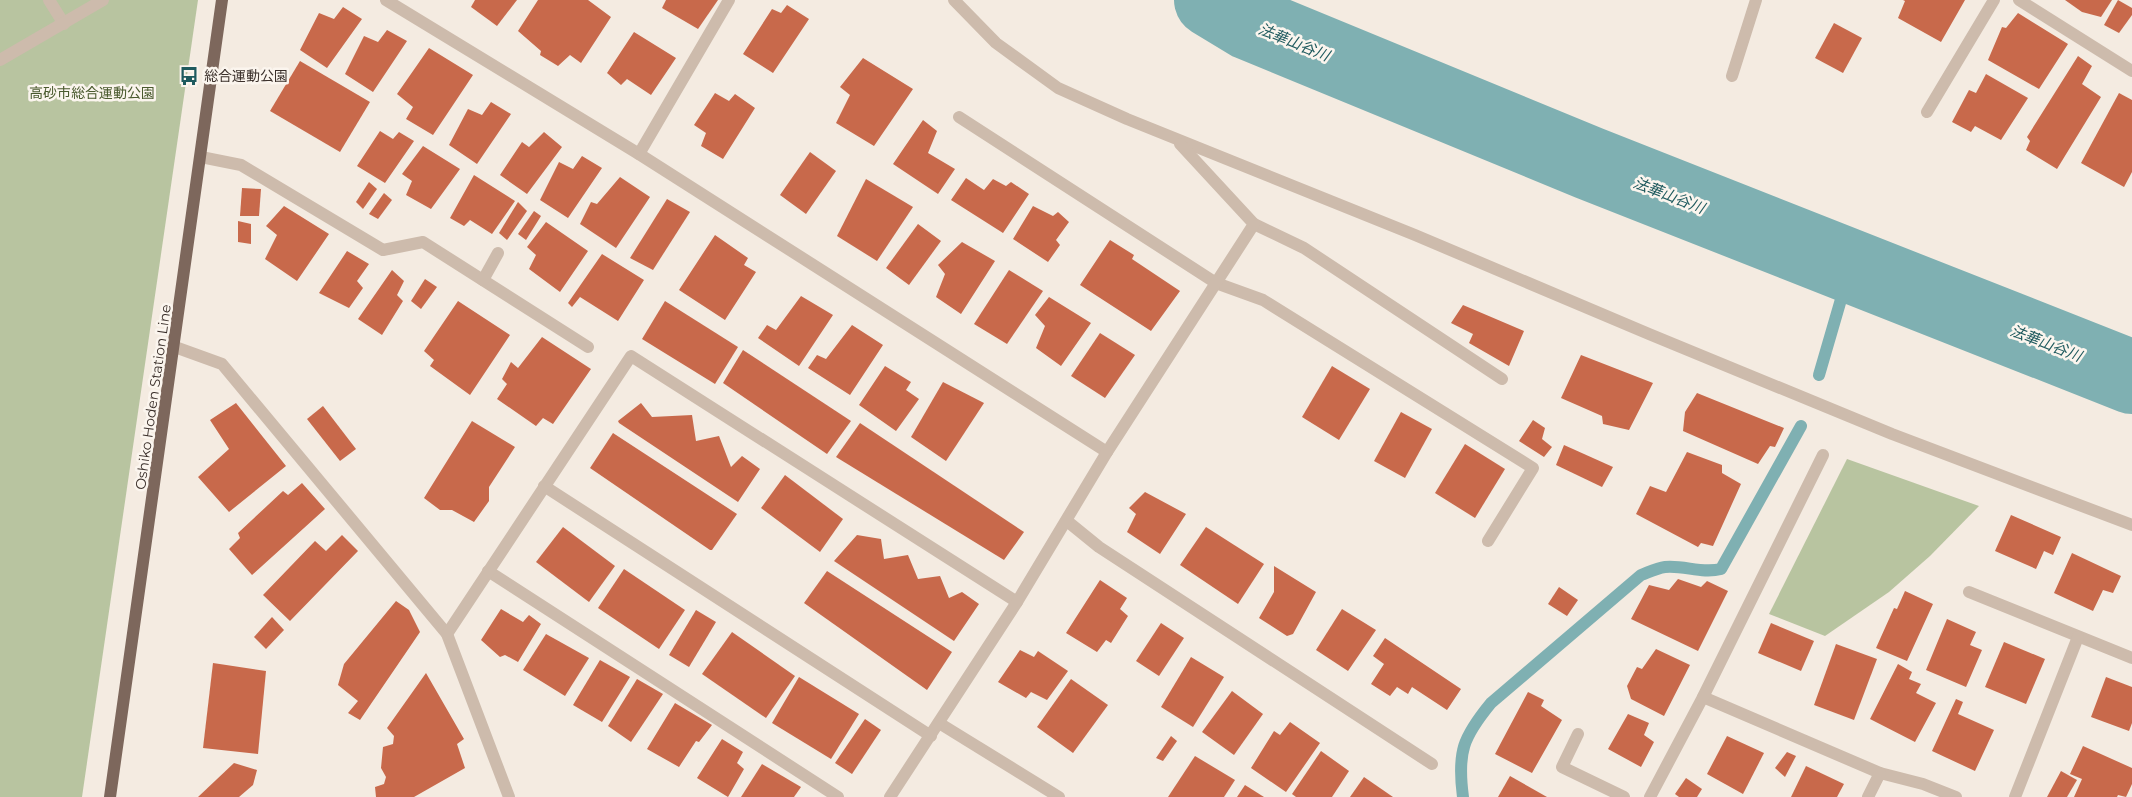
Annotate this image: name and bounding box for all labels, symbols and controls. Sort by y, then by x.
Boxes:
water label: 法華山谷川 [1256,19,1334,66]
bus stop icon: 総合運動公園 [178,65,200,87]
place label: 総合運動公園 [204,67,288,85]
park label: 高砂市総合運動公園 [29,84,155,102]
water label: 法華山谷川 [1631,173,1709,218]
street label: Oshiko Hoden Station Line [131,303,175,491]
water label: 法華山谷川 [2008,321,2086,366]

